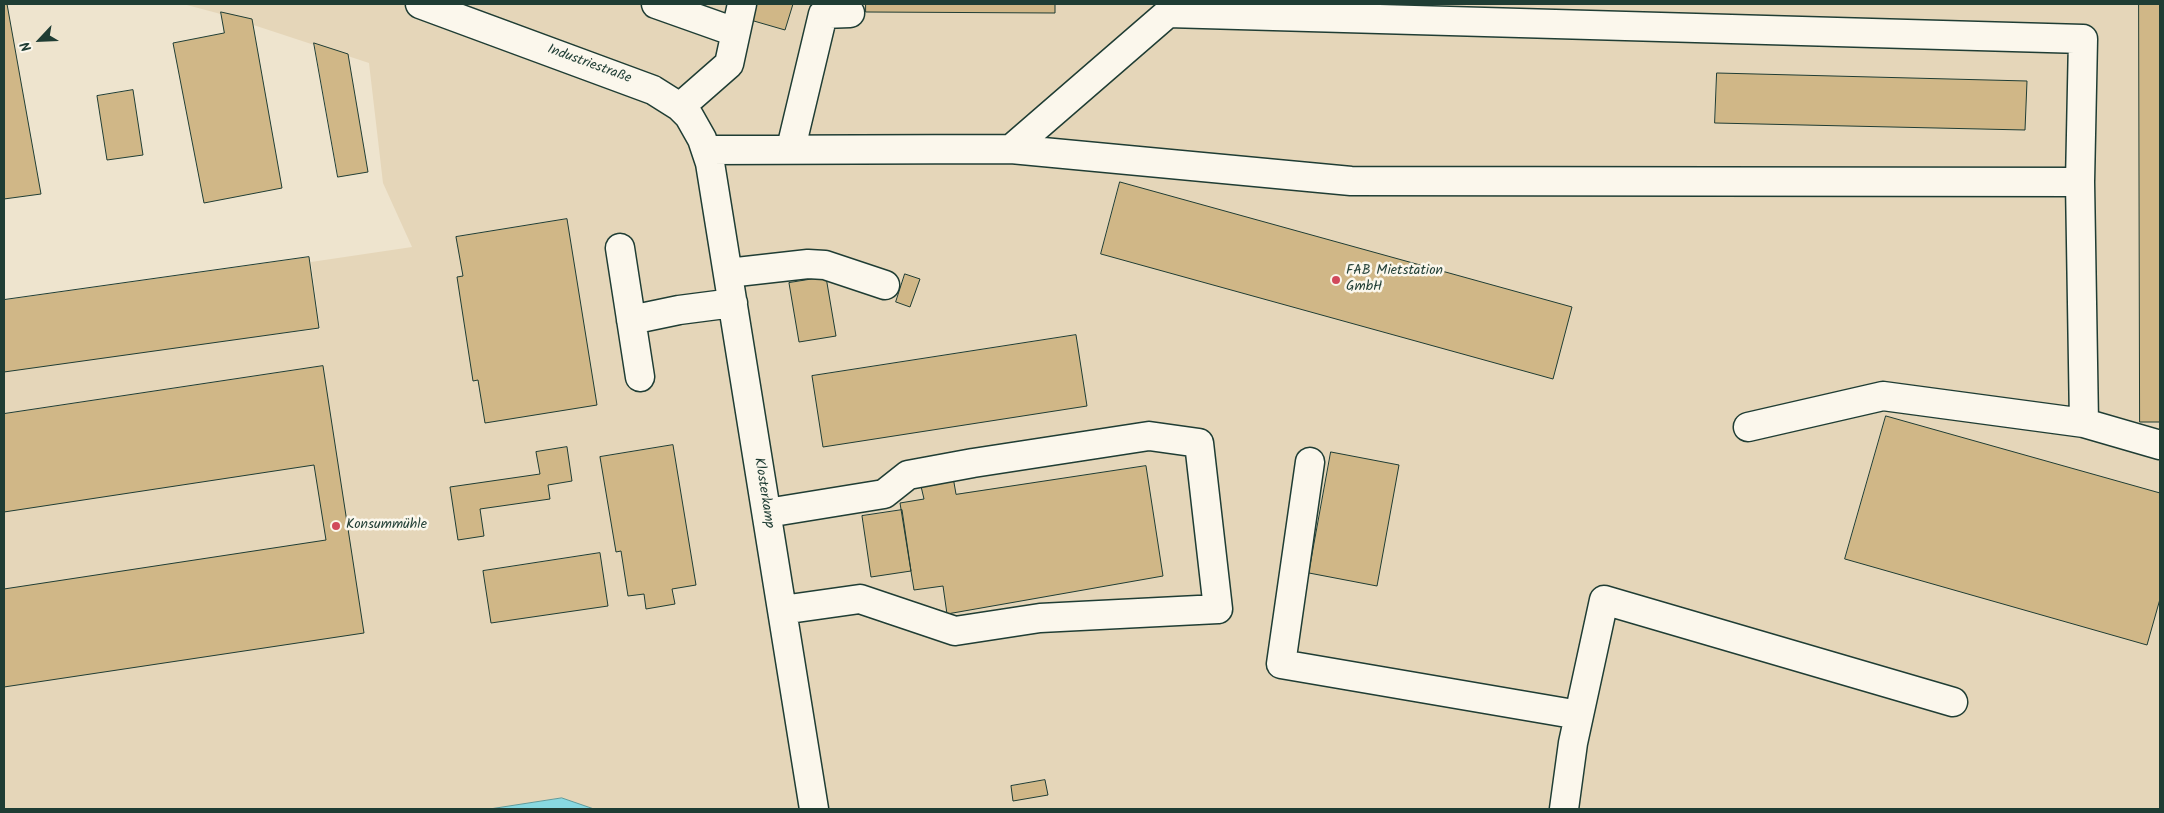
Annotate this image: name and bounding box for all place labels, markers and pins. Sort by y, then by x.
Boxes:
place label: FAB Mietstation GmbH [1346,264,1443,296]
marker: FAB Mietstation GmbH [1330,274,1342,286]
place label: Konsummühle [346,518,427,534]
marker: Konsummühle [330,520,342,532]

